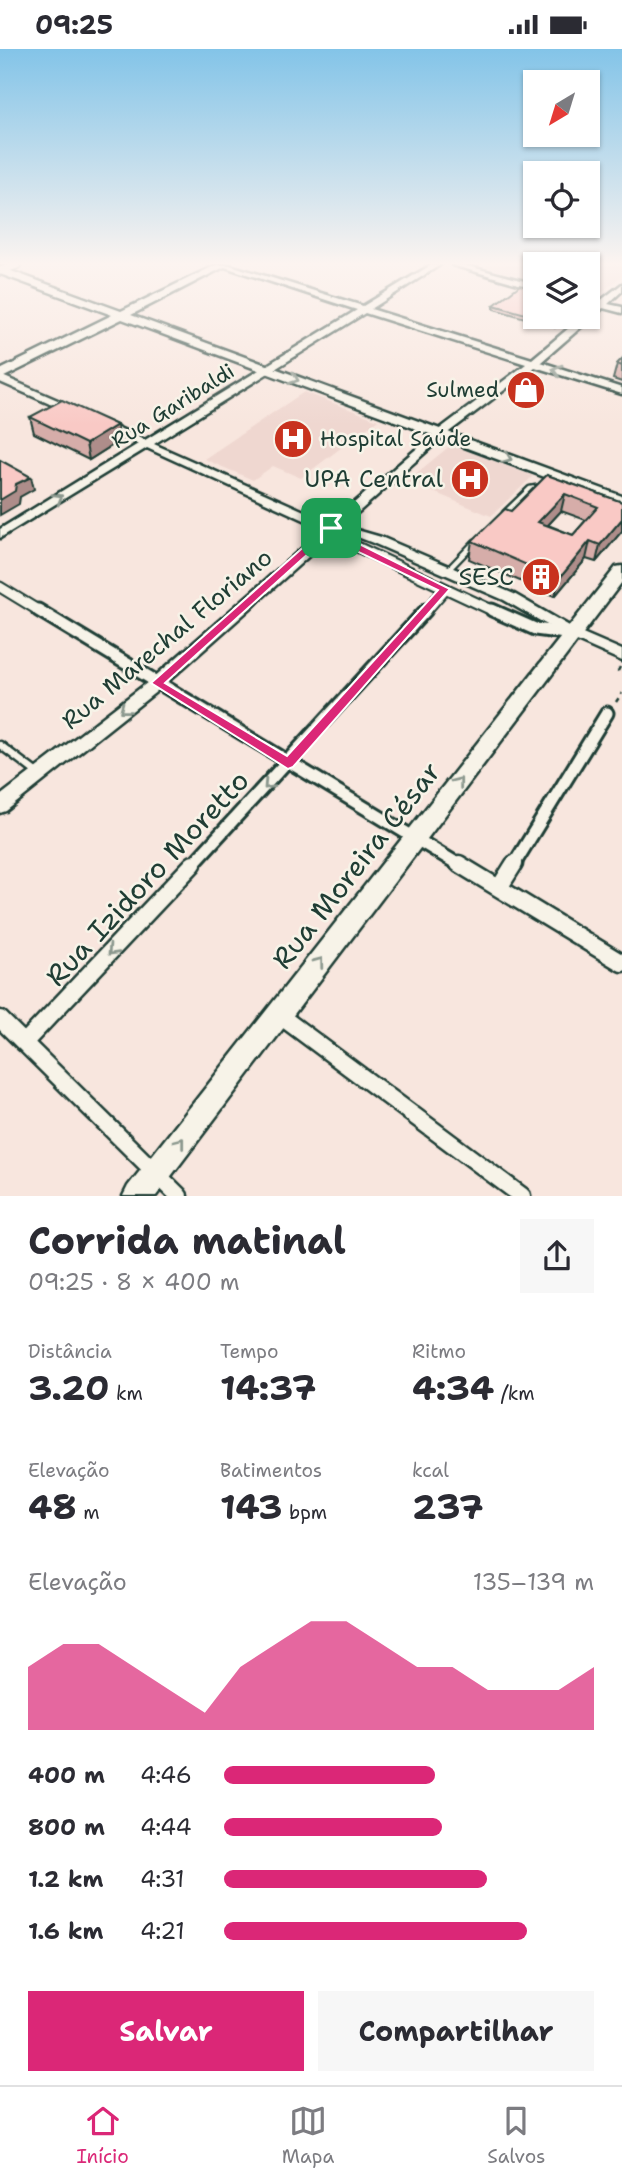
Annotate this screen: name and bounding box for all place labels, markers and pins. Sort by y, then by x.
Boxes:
shop icon: Sulmed [505,369,547,411]
place label: Sulmed [426,376,499,404]
hospital icon: Hospital Saúde [272,418,314,460]
place label: Hospital Saúde [320,425,471,453]
hospital icon: UPA Central [449,458,491,500]
place label: UPA Central [304,463,444,495]
pin [301,498,361,558]
building icon: SESC [520,556,562,598]
place label: SESC [458,561,514,593]

